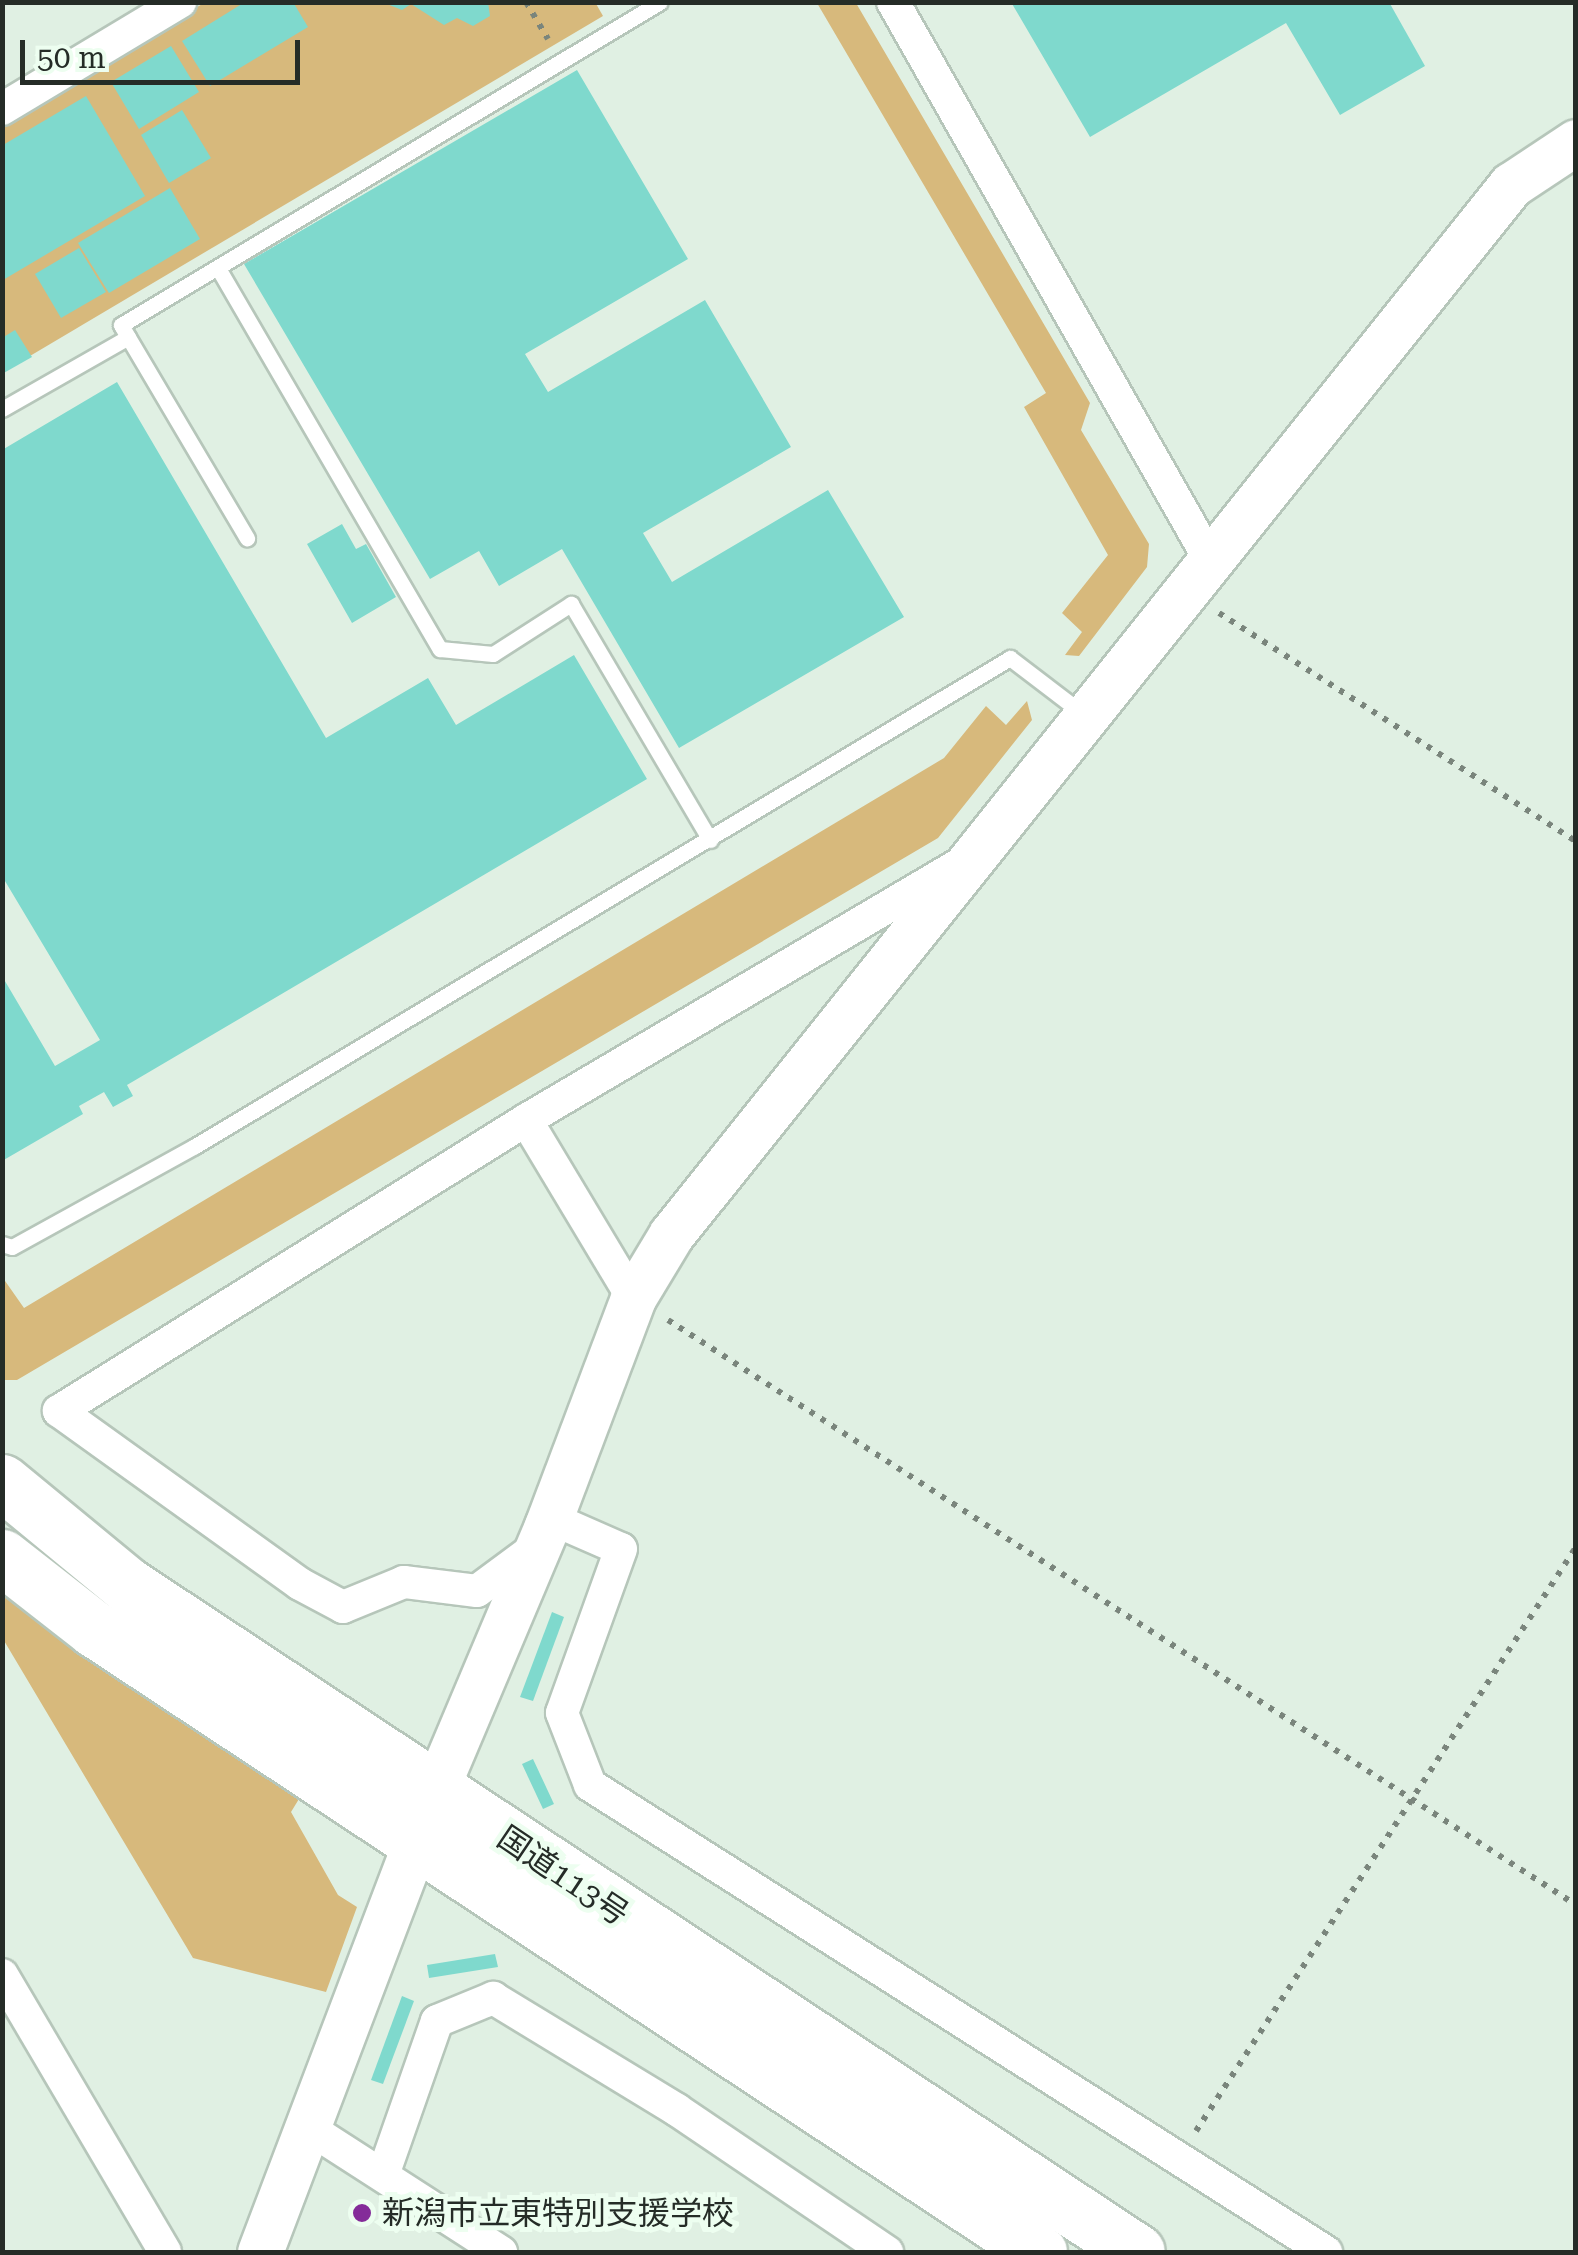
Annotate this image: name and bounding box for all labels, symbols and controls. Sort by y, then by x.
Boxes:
scale bar [25,20,305,82]
text: 50 m [37,40,106,75]
street label: 国道113号 [490,1818,636,1934]
place label: 新潟市立東特別支援学校 [382,2194,734,2232]
marker: 新潟市立東特別支援学校 [351,2202,373,2224]

